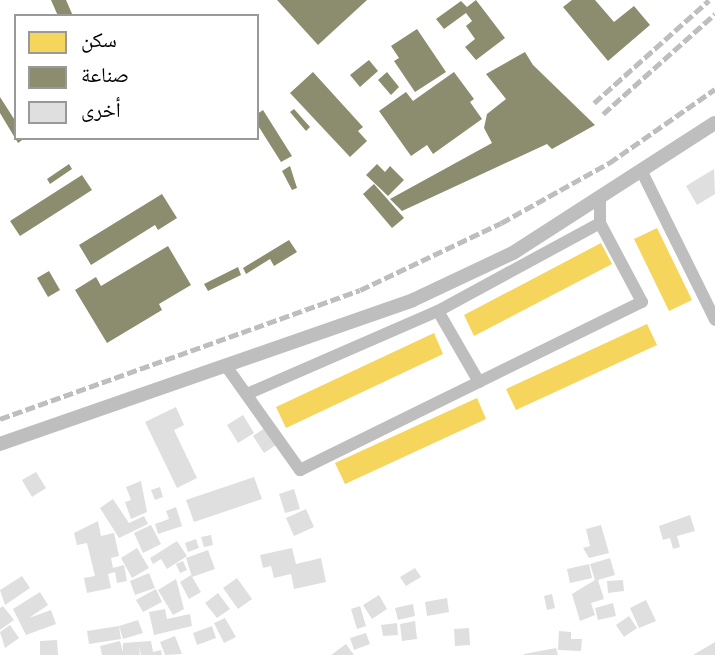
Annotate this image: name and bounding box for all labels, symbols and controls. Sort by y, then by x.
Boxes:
legend [14,14,259,140]
text: سكن [81,25,117,53]
text: صناعة [81,60,129,88]
text: أخرى [81,95,121,123]

